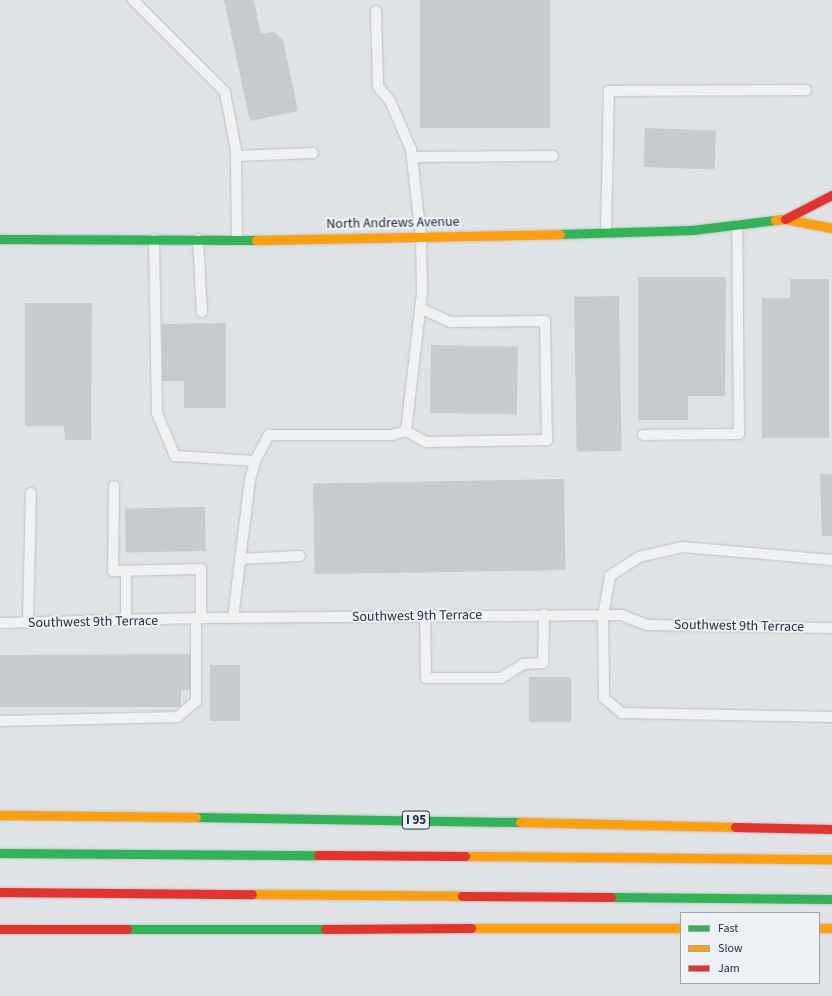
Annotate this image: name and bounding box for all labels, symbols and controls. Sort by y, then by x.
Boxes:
street label: North Andrews Avenue [326,213,460,233]
street label: Southwest 9th Terrace [352,606,482,626]
street label: Southwest 9th Terrace [28,612,158,632]
street label: Southwest 9th Terrace [674,616,804,636]
road number: I 95 [401,809,431,831]
legend [680,912,820,984]
text: Fast [718,920,738,937]
text: Slow [718,940,743,957]
text: Jam [718,960,740,977]

